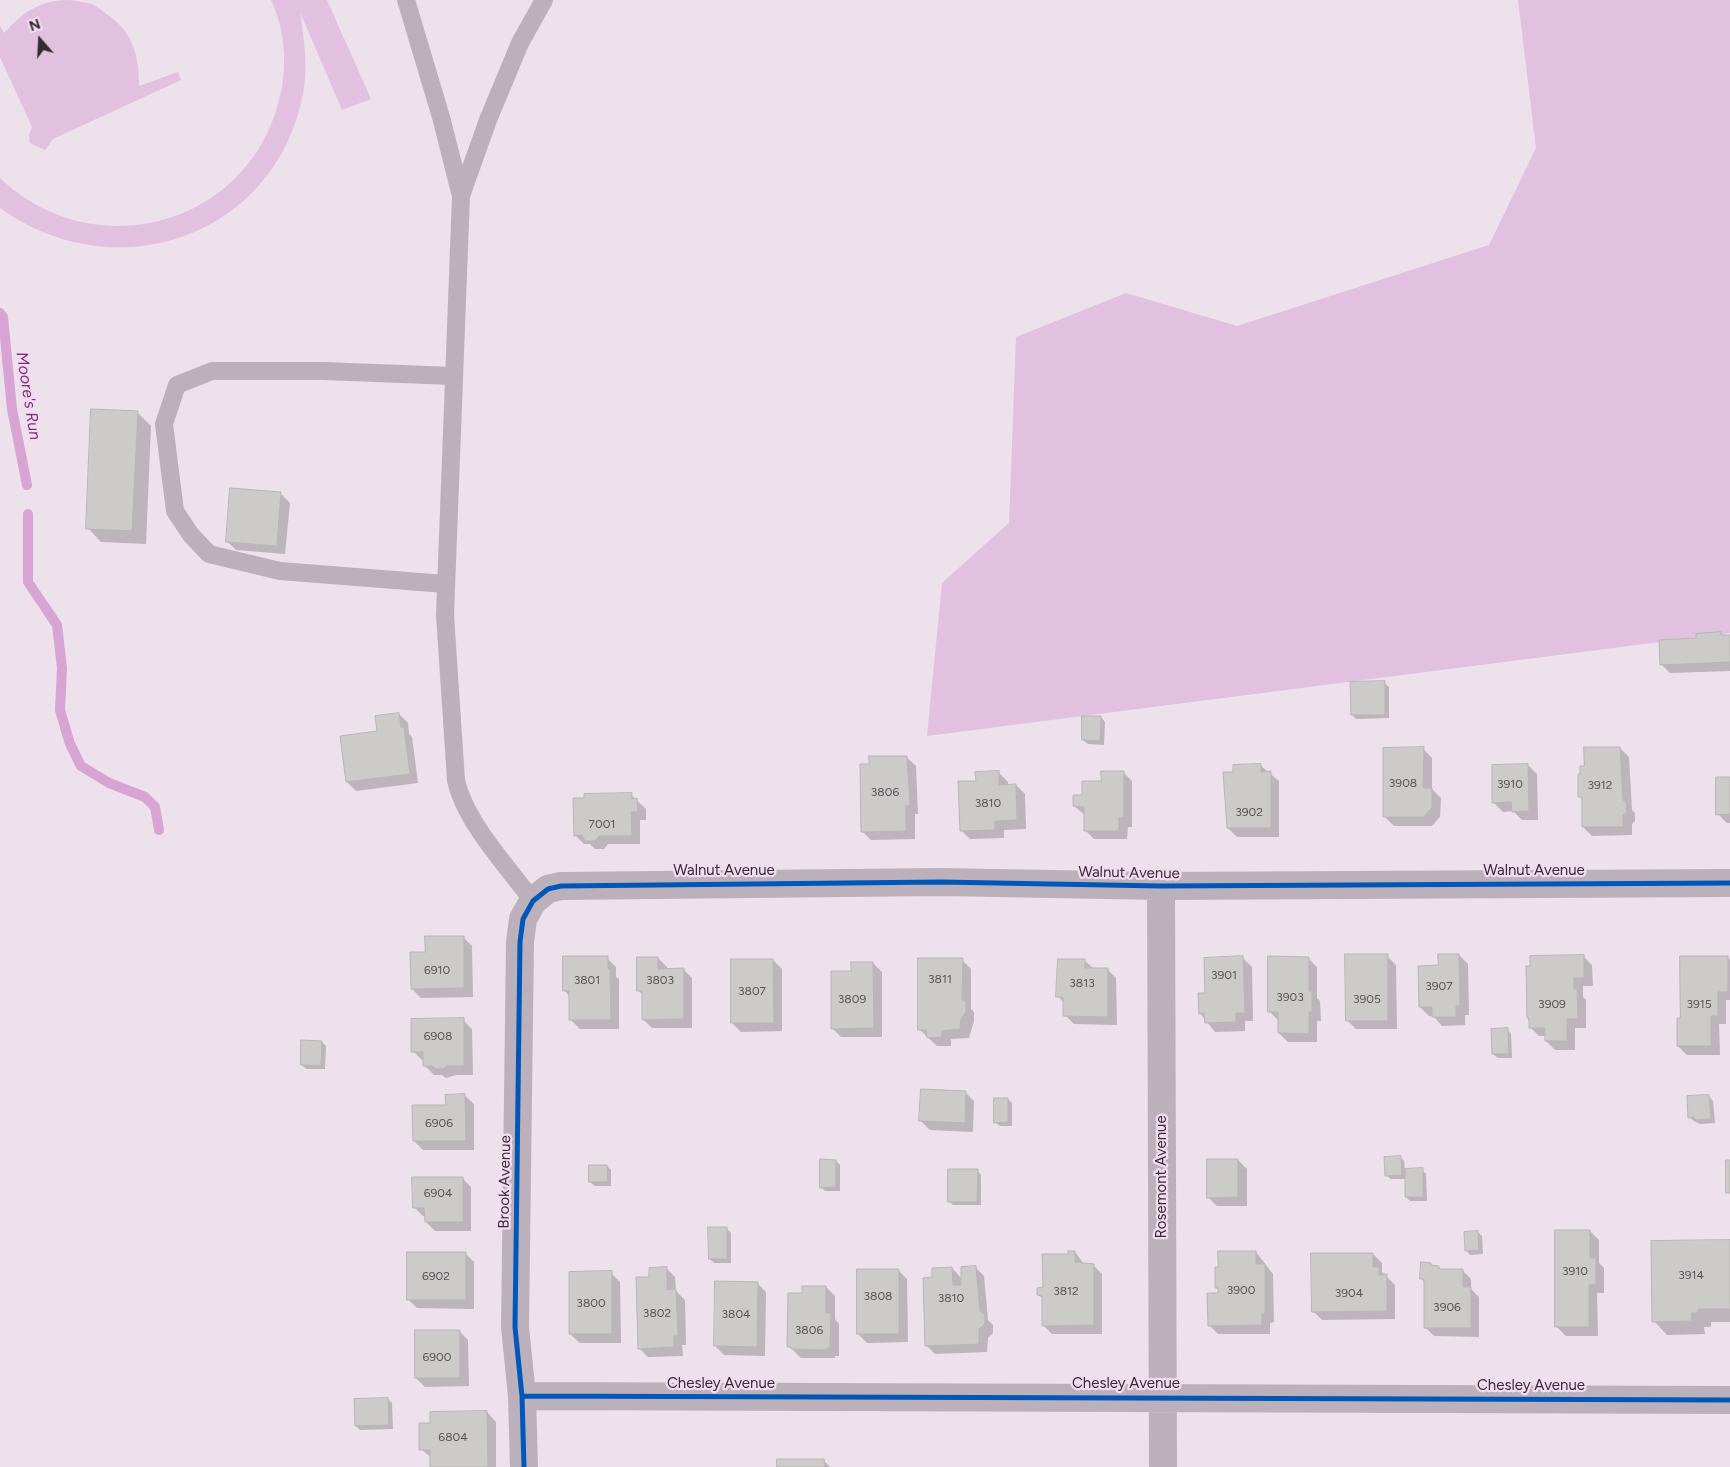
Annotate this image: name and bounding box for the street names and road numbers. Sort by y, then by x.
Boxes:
street label: Walnut Avenue [673,862,775,880]
street label: Walnut Avenue [1483,862,1585,880]
street label: Walnut Avenue [1078,863,1180,883]
street label: Rosemont Avenue [1153,1115,1171,1239]
street label: Brook Avenue [495,1135,515,1229]
street label: Chesley Avenue [667,1375,775,1393]
street label: Chesley Avenue [1072,1375,1180,1393]
street label: Chesley Avenue [1477,1377,1585,1395]

